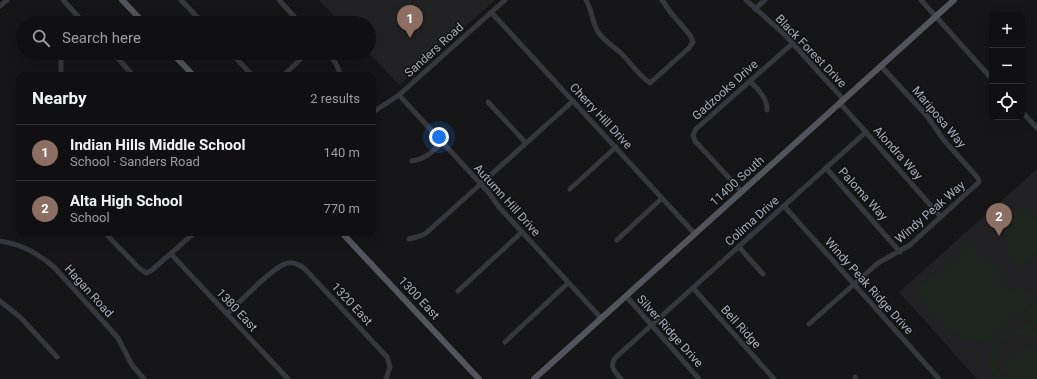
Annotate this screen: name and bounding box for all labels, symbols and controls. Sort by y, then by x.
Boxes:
pin: 1 [397,5,423,38]
street label: Black Forest Drive [773,12,849,90]
map controls [989,12,1025,120]
button: + [989,12,1025,48]
search box [16,16,376,60]
street label: Sanders Road [402,20,466,80]
icon: search [30,27,52,49]
text: Search here [62,29,141,47]
button: − [989,48,1025,84]
street label: Gadzooks Drive [689,57,761,123]
street label: Cherry Hill Drive [567,80,635,152]
street label: Mariposa Way [909,83,969,151]
button: locate [989,84,1025,120]
text: Nearby [32,88,87,108]
text: 2 results [310,91,360,106]
street label: Alondra Way [870,123,926,183]
your location [429,127,449,147]
text: Indian Hills Middle School [70,136,245,154]
text: 1 [41,145,49,160]
text: 140 m [323,145,360,160]
street label: 11400 South [707,153,767,209]
text: School · Sanders Road [70,154,200,169]
street label: Autumn Hill Drive [471,161,543,239]
street label: Paloma Way [836,165,891,224]
street label: Windy Peak Way [892,178,968,246]
text: Alta High School [70,192,183,210]
street label: Colima Drive [722,193,782,249]
text: 2 [41,201,49,216]
text: 770 m [323,201,360,216]
pin: 2 [986,203,1012,236]
text: School [70,210,110,225]
street label: Windy Peak Ridge Drive [822,235,916,337]
street label: Hagan Road [62,262,116,320]
street label: 1300 East [396,274,442,322]
street label: 1320 East [329,280,375,328]
street label: 1380 East [214,286,260,334]
street label: Silver Ridge Drive [634,292,706,370]
street label: Bell Ridge [718,303,764,351]

